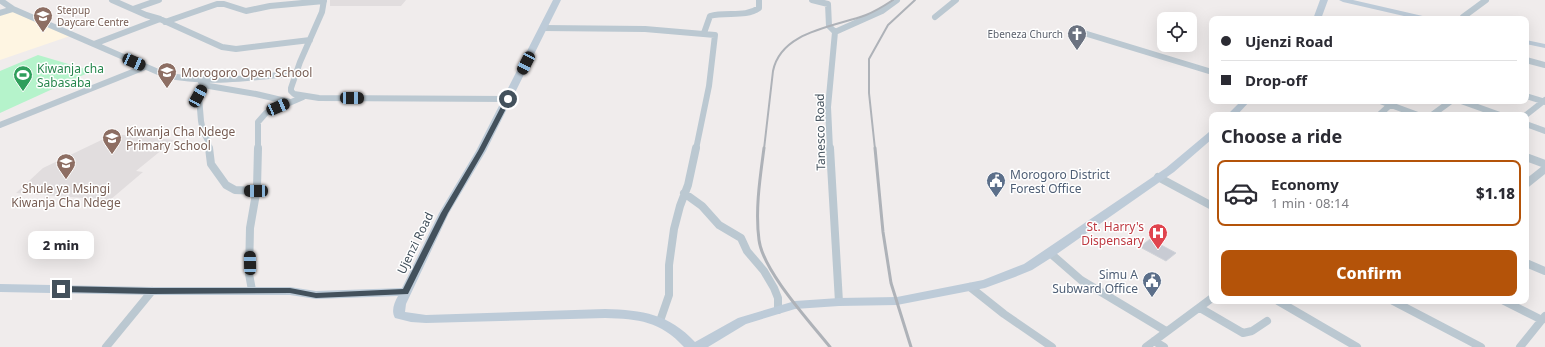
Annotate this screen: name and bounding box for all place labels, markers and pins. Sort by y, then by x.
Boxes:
place label: Stepup Daycare Centre [57,3,129,29]
school or university icon: Stepup Daycare Centre [32,5,54,33]
church icon: Ebeneza Church [1066,23,1088,51]
place label: Ebeneza Church [987,27,1063,41]
place label: Kiwanja cha Sabasaba [37,60,104,91]
school or university icon: Morogoro Open School [156,61,178,89]
sports icon: Kiwanja cha Sabasaba [12,64,34,92]
place label: Morogoro Open School [181,64,312,81]
place label: Kiwanja Cha Ndege Primary School [126,123,236,154]
school or university icon: Kiwanja Cha Ndege Primary School [101,127,123,155]
school or university icon: Shule ya Msingi Kiwanja Cha Ndege [55,152,77,180]
place label: Morogoro District Forest Office [1010,166,1111,197]
public building icon: Morogoro District Forest Office [985,170,1007,198]
place label: Shule ya Msingi Kiwanja Cha Ndege [11,180,121,211]
place label: St. Harry's Dispensary [1081,218,1145,249]
hospital icon: St. Harry's Dispensary [1147,222,1169,250]
place label: Simu A Subward Office [1052,266,1138,297]
public building icon: Simu A Subward Office [1141,270,1163,298]

